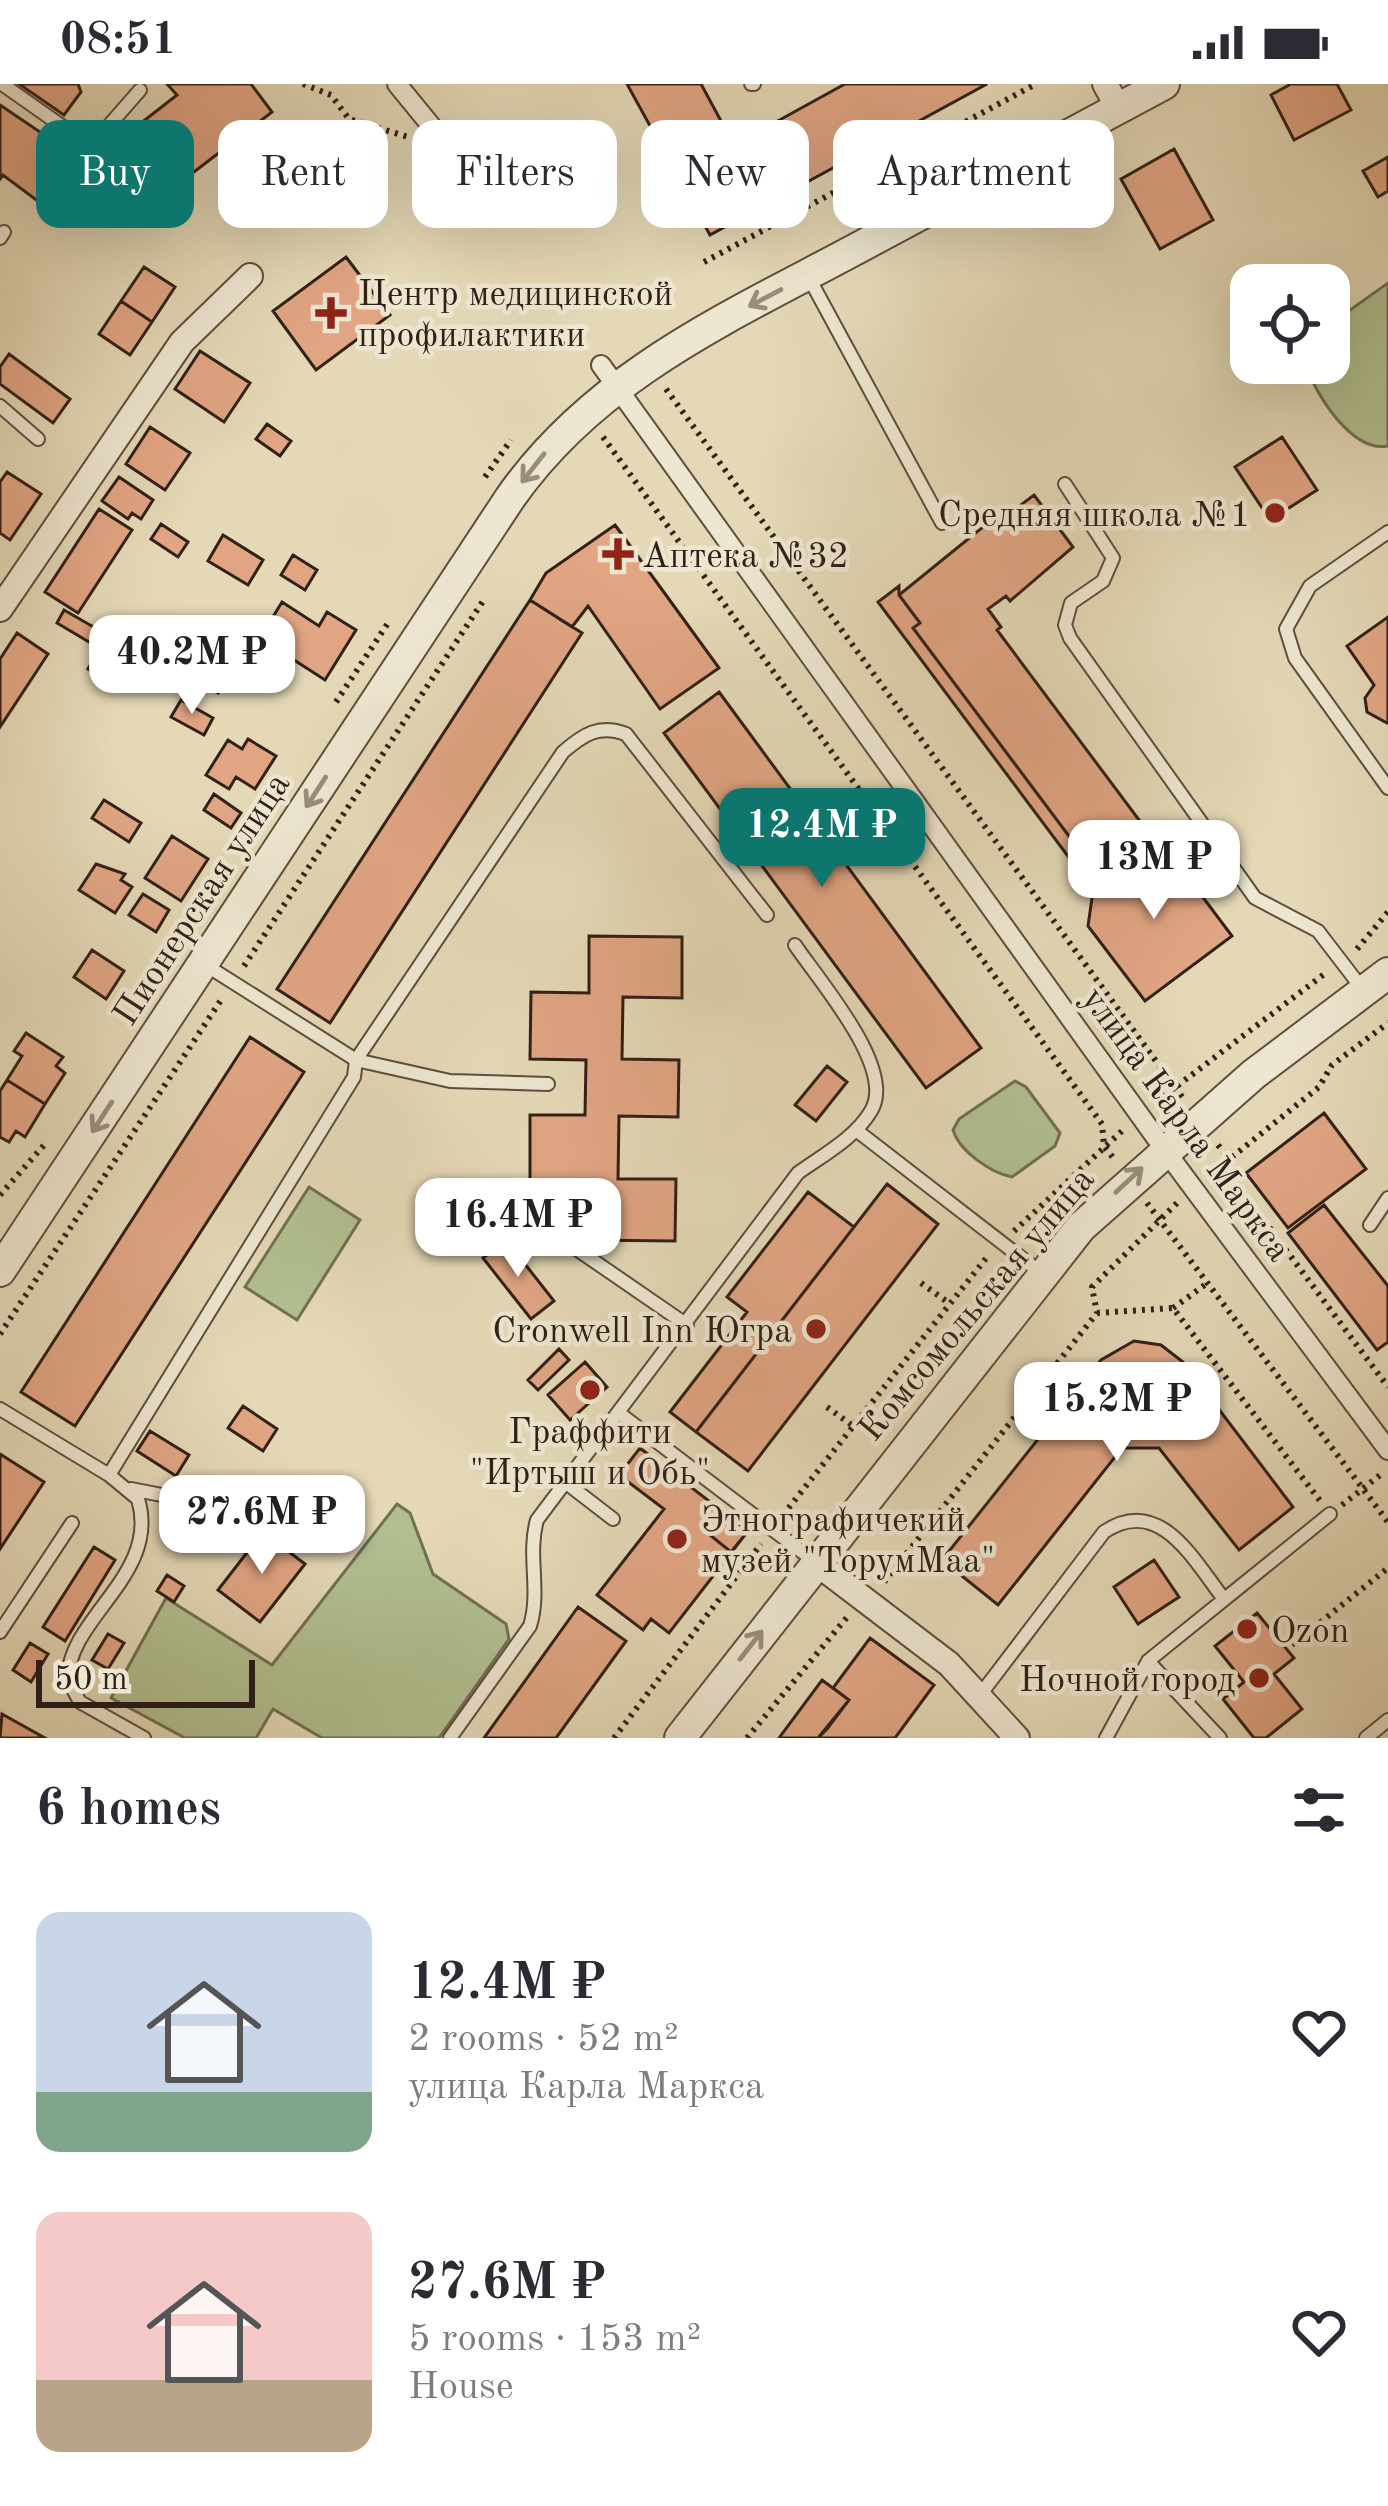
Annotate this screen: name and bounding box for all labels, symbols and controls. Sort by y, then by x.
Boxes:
text: 08:51 [60,19,177,64]
chip: Buy [36,120,194,228]
chip: Rent [218,120,388,228]
chip: Filters [412,120,617,228]
chip: New [641,120,809,228]
chip: Apartment [833,120,1114,228]
map controls [1230,264,1350,384]
button: locate [1230,264,1350,384]
place label: Центр медицинской профилактики [358,278,673,355]
one-way arrow [748,287,783,310]
marker: Центр медицинской профилактики [315,297,347,329]
one-way arrow [520,451,547,483]
place label: Средняя школа №1 [938,499,1251,535]
marker: Средняя школа №1 [1262,500,1288,526]
place label: Аптека №32 [642,540,849,576]
marker: Аптека №32 [605,541,631,567]
pin: 40.2M ₽ [81,615,303,717]
text: 40.2M ₽ [116,634,268,673]
street label: Пионерская улица [108,767,298,1033]
one-way arrow [304,774,329,808]
pin: 12.4M ₽ [711,788,933,890]
text: 12.4M ₽ [746,807,898,846]
pin: 13M ₽ [1070,820,1238,922]
text: 13M ₽ [1095,839,1213,878]
street label: улица Карла Маркса [1074,982,1296,1269]
one-way arrow [89,1100,114,1134]
street label: Комсомольская улица [854,1162,1103,1449]
one-way arrow [1114,1167,1144,1194]
pin: 16.4M ₽ [407,1178,629,1280]
text: 16.4M ₽ [442,1197,594,1236]
place label: Cronwell Inn Югра [492,1315,792,1351]
marker: Cronwell Inn Югра [803,1316,829,1342]
pin: 15.2M ₽ [1006,1362,1228,1464]
marker: Граффити "Иртыш и Обь" [577,1377,603,1403]
text: 15.2M ₽ [1041,1381,1193,1420]
place label: Граффити "Иртыш и Обь" [470,1416,710,1493]
pin: 27.6M ₽ [151,1475,373,1577]
text: 27.6M ₽ [186,1494,338,1533]
place label: Этнографичекий музей "ТорумМаа" [701,1504,995,1581]
marker: Этнографичекий музей "ТорумМаа" [664,1526,690,1552]
place label: Ozon [1271,1615,1349,1651]
marker: Ozon [1234,1616,1260,1642]
one-way arrow [737,1630,764,1662]
scale bar [36,1654,255,1707]
text: 50 m [54,1664,128,1697]
place label: Ночной город [1019,1664,1235,1700]
marker: Ночной город [1246,1665,1272,1691]
icon: filters [1286,1777,1352,1843]
text: 6 homes [36,1785,221,1836]
text: 12.4M ₽ [408,1959,607,2010]
icon: home [132,1960,276,2104]
icon: heart [1286,1999,1352,2065]
text: 2 rooms · 52 m² [408,2020,679,2059]
text: улица Карла Маркса [408,2068,764,2107]
text: 27.6M ₽ [408,2259,607,2310]
icon: home [132,2260,276,2404]
icon: heart [1286,2299,1352,2365]
text: 5 rooms · 153 m² [408,2320,701,2359]
text: House [408,2368,514,2407]

